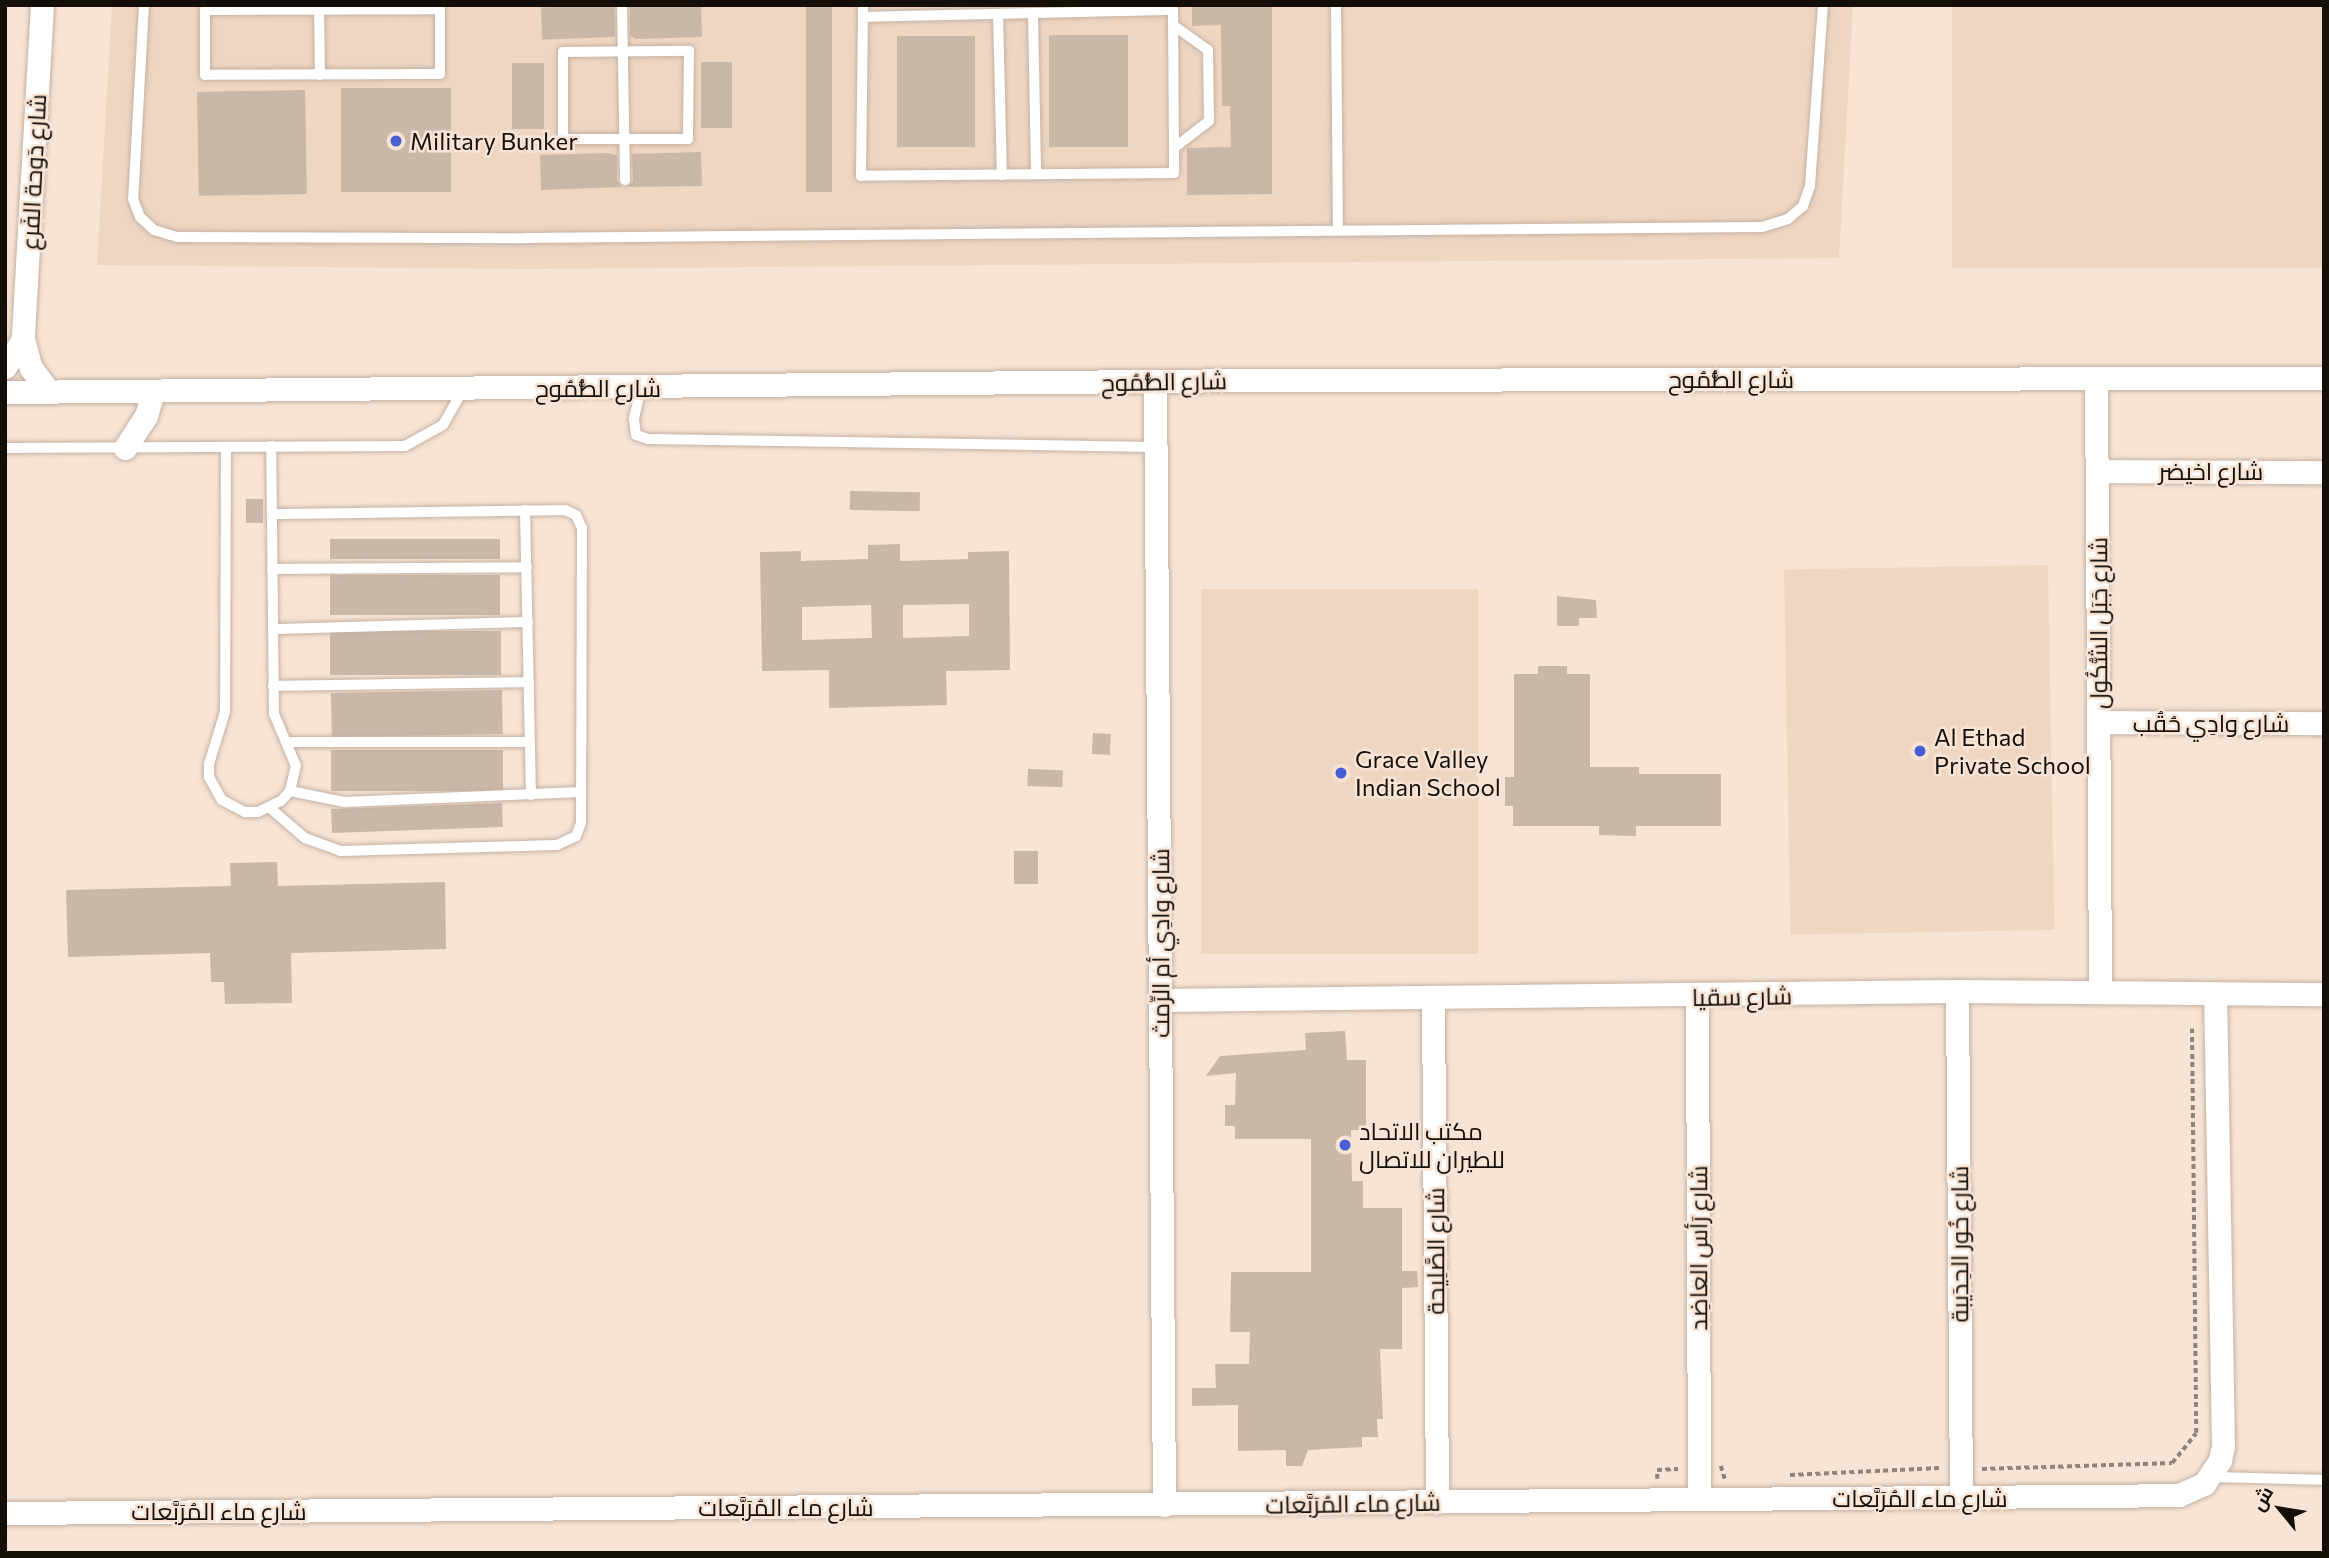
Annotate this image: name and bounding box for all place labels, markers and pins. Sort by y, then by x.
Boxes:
place label: Military Bunker [410,127,578,155]
marker: Military Bunker [388,133,404,149]
place label: Al Ethad Private School [1934,723,2091,779]
marker: Al Ethad Private School [1912,743,1928,759]
place label: Grace Valley Indian School [1355,745,1501,801]
marker: Grace Valley Indian School [1333,765,1349,781]
place label: مكتب الاتحاد للطيران للاتصال [1359,1117,1505,1173]
marker: مكتب الاتحاد للطيران للاتصال [1337,1137,1353,1153]

